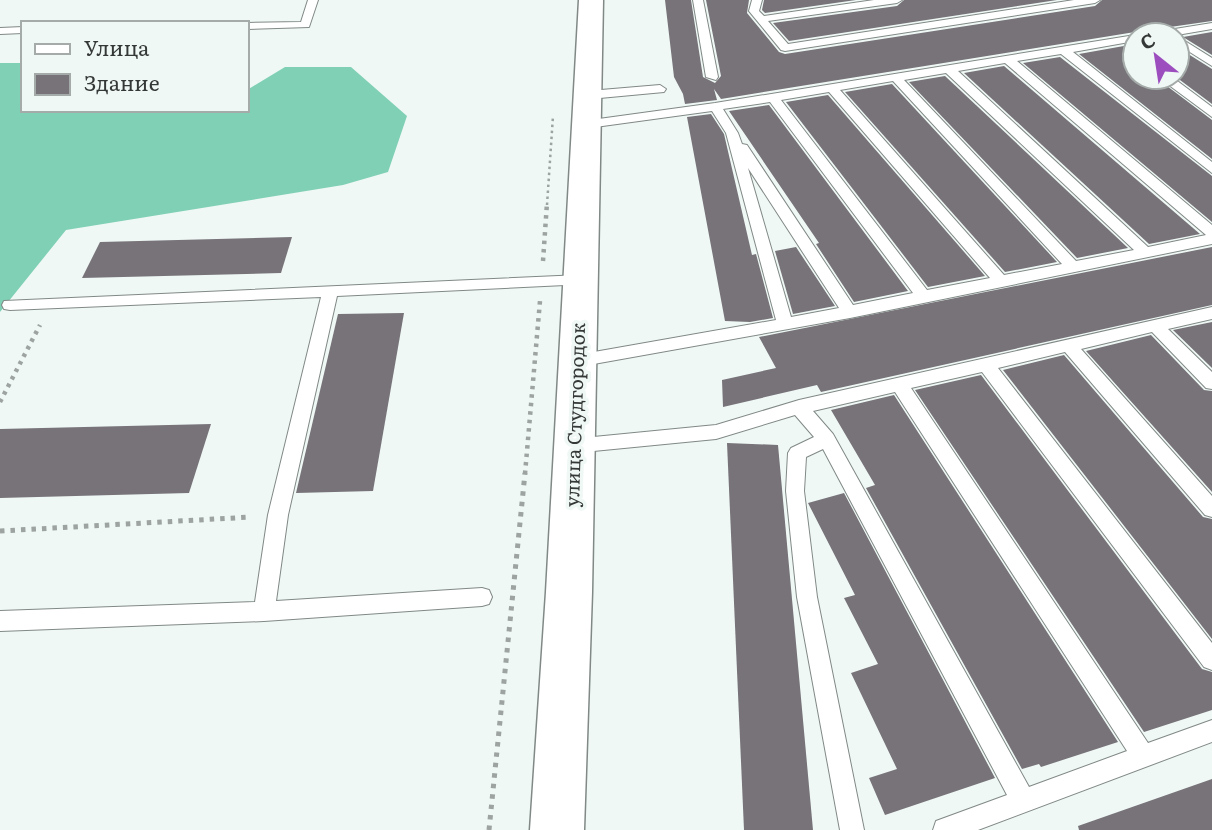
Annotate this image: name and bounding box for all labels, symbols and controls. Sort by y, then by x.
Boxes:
legend [21,21,248,112]
north arrow [1121,21,1191,91]
text: С [1134,25,1160,56]
text: Улица [84,31,150,62]
text: Здание [84,66,160,97]
street label: улица Студгородок [557,322,591,508]

